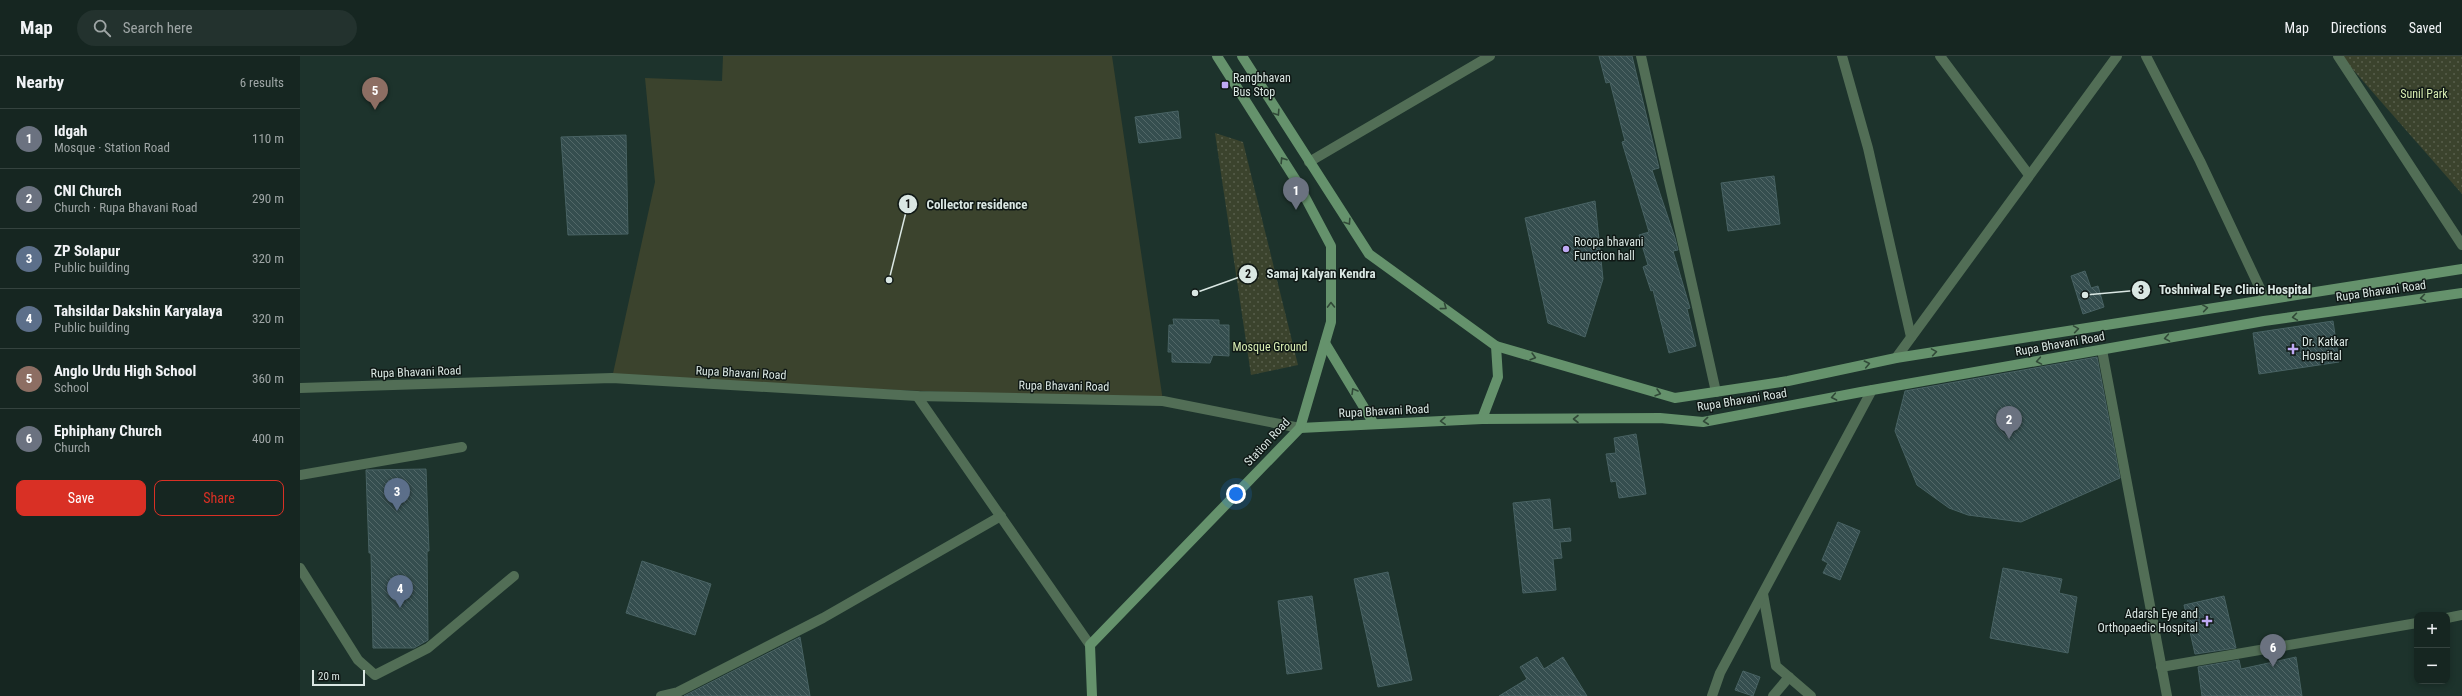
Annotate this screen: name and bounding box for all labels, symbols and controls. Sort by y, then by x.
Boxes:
search box [77,10,357,46]
text: Map [20,16,53,39]
icon: search [91,17,113,39]
text: Search here [123,19,193,37]
text: Map [2285,20,2309,36]
text: Directions [2331,20,2387,36]
text: Saved [2409,20,2442,36]
place label: Rangbhavan Bus Stop [1233,71,1291,99]
text: Nearby [16,72,64,92]
text: 6 results [240,75,284,90]
pin: 5 [362,77,388,110]
marker: Rangbhavan Bus Stop [1220,80,1230,90]
park label: Sunil Park [2400,87,2448,101]
one-way arrow [1273,109,1280,116]
text: Idgah [54,122,88,140]
text: 1 [26,131,32,146]
text: 110 m [252,131,284,146]
text: Mosque · Station Road [54,140,170,155]
one-way arrow [1281,157,1288,164]
pin: 1 [1283,177,1309,210]
text: CNI Church [54,182,122,200]
text: 2 [26,191,32,206]
text: 290 m [252,191,284,206]
callout: Collector residence [898,192,1035,217]
text: 1 [905,197,911,211]
text: Collector residence [926,197,1028,212]
text: Church · Rupa Bhavani Road [54,200,198,215]
one-way arrow [1343,218,1351,225]
place label: Roopa bhavani Function hall [1574,235,1644,263]
text: ZP Solapur [54,242,120,260]
marker: Roopa bhavani Function hall [1561,244,1571,254]
text: 3 [26,251,32,266]
text: 320 m [252,251,284,266]
text: Public building [54,260,130,275]
callout: Samaj Kalyan Kendra [1238,261,1383,286]
text: Samaj Kalyan Kendra [1266,266,1376,281]
text: 2 [1245,267,1251,281]
callout: Toshniwal Eye Clinic Hospital [2131,277,2319,302]
street label: Rupa Bhavani Road [2335,278,2427,304]
text: Toshniwal Eye Clinic Hospital [2159,282,2311,297]
text: 3 [2138,283,2144,297]
one-way arrow [2420,293,2426,302]
text: Tahsildar Dakshin Karyalaya [54,302,223,320]
one-way arrow [1327,302,1335,308]
one-way arrow [1439,302,1446,309]
one-way arrow [2201,304,2208,313]
text: 4 [26,311,32,326]
text: 320 m [252,311,284,326]
one-way arrow [2292,312,2298,321]
text: Public building [54,320,130,335]
one-way arrow [2073,325,2079,334]
street label: Rupa Bhavani Road [2014,329,2106,359]
one-way arrow [2163,334,2170,342]
place label: Dr. Katkar Hospital [2302,335,2349,363]
park label: Mosque Ground [1233,340,1308,354]
marker: Dr. Katkar Hospital [2287,343,2299,355]
one-way arrow [1931,348,1937,357]
one-way arrow [1530,352,1537,361]
one-way arrow [2035,356,2042,365]
one-way arrow [1864,361,1871,369]
text: Anglo Urdu High School [54,362,196,380]
street label: Rupa Bhavani Road [370,363,462,381]
street label: Rupa Bhavani Road [695,364,787,382]
text: 5 [26,371,32,386]
text: 360 m [252,371,284,386]
street label: Rupa Bhavani Road [1018,378,1110,394]
text: School [54,380,89,395]
street label: Rupa Bhavani Road [1696,386,1788,414]
one-way arrow [1351,388,1358,395]
one-way arrow [1655,388,1662,397]
one-way arrow [1831,393,1837,401]
street label: Rupa Bhavani Road [1338,402,1430,420]
pin: 2 [1996,406,2022,439]
street label: Station Road [1241,415,1293,469]
one-way arrow [1573,415,1579,423]
one-way arrow [1440,416,1446,425]
one-way arrow [1703,417,1709,426]
text: Ephiphany Church [54,422,162,440]
text: 6 [26,431,32,446]
text: 400 m [252,431,284,446]
text: Church [54,440,90,455]
pin: 3 [384,478,410,511]
button: Save [16,480,146,516]
button: Share [154,480,284,516]
your location [1226,484,1246,504]
pin: 4 [387,575,413,608]
place label: Adarsh Eye and Orthopaedic Hospital [2098,607,2198,635]
map controls [2414,612,2450,684]
button: + [2414,612,2450,648]
marker: Adarsh Eye and Orthopaedic Hospital [2201,615,2213,627]
pin: 6 [2260,634,2286,667]
button: − [2414,648,2450,684]
scale bar [312,668,365,687]
text: 20 m [318,670,340,683]

